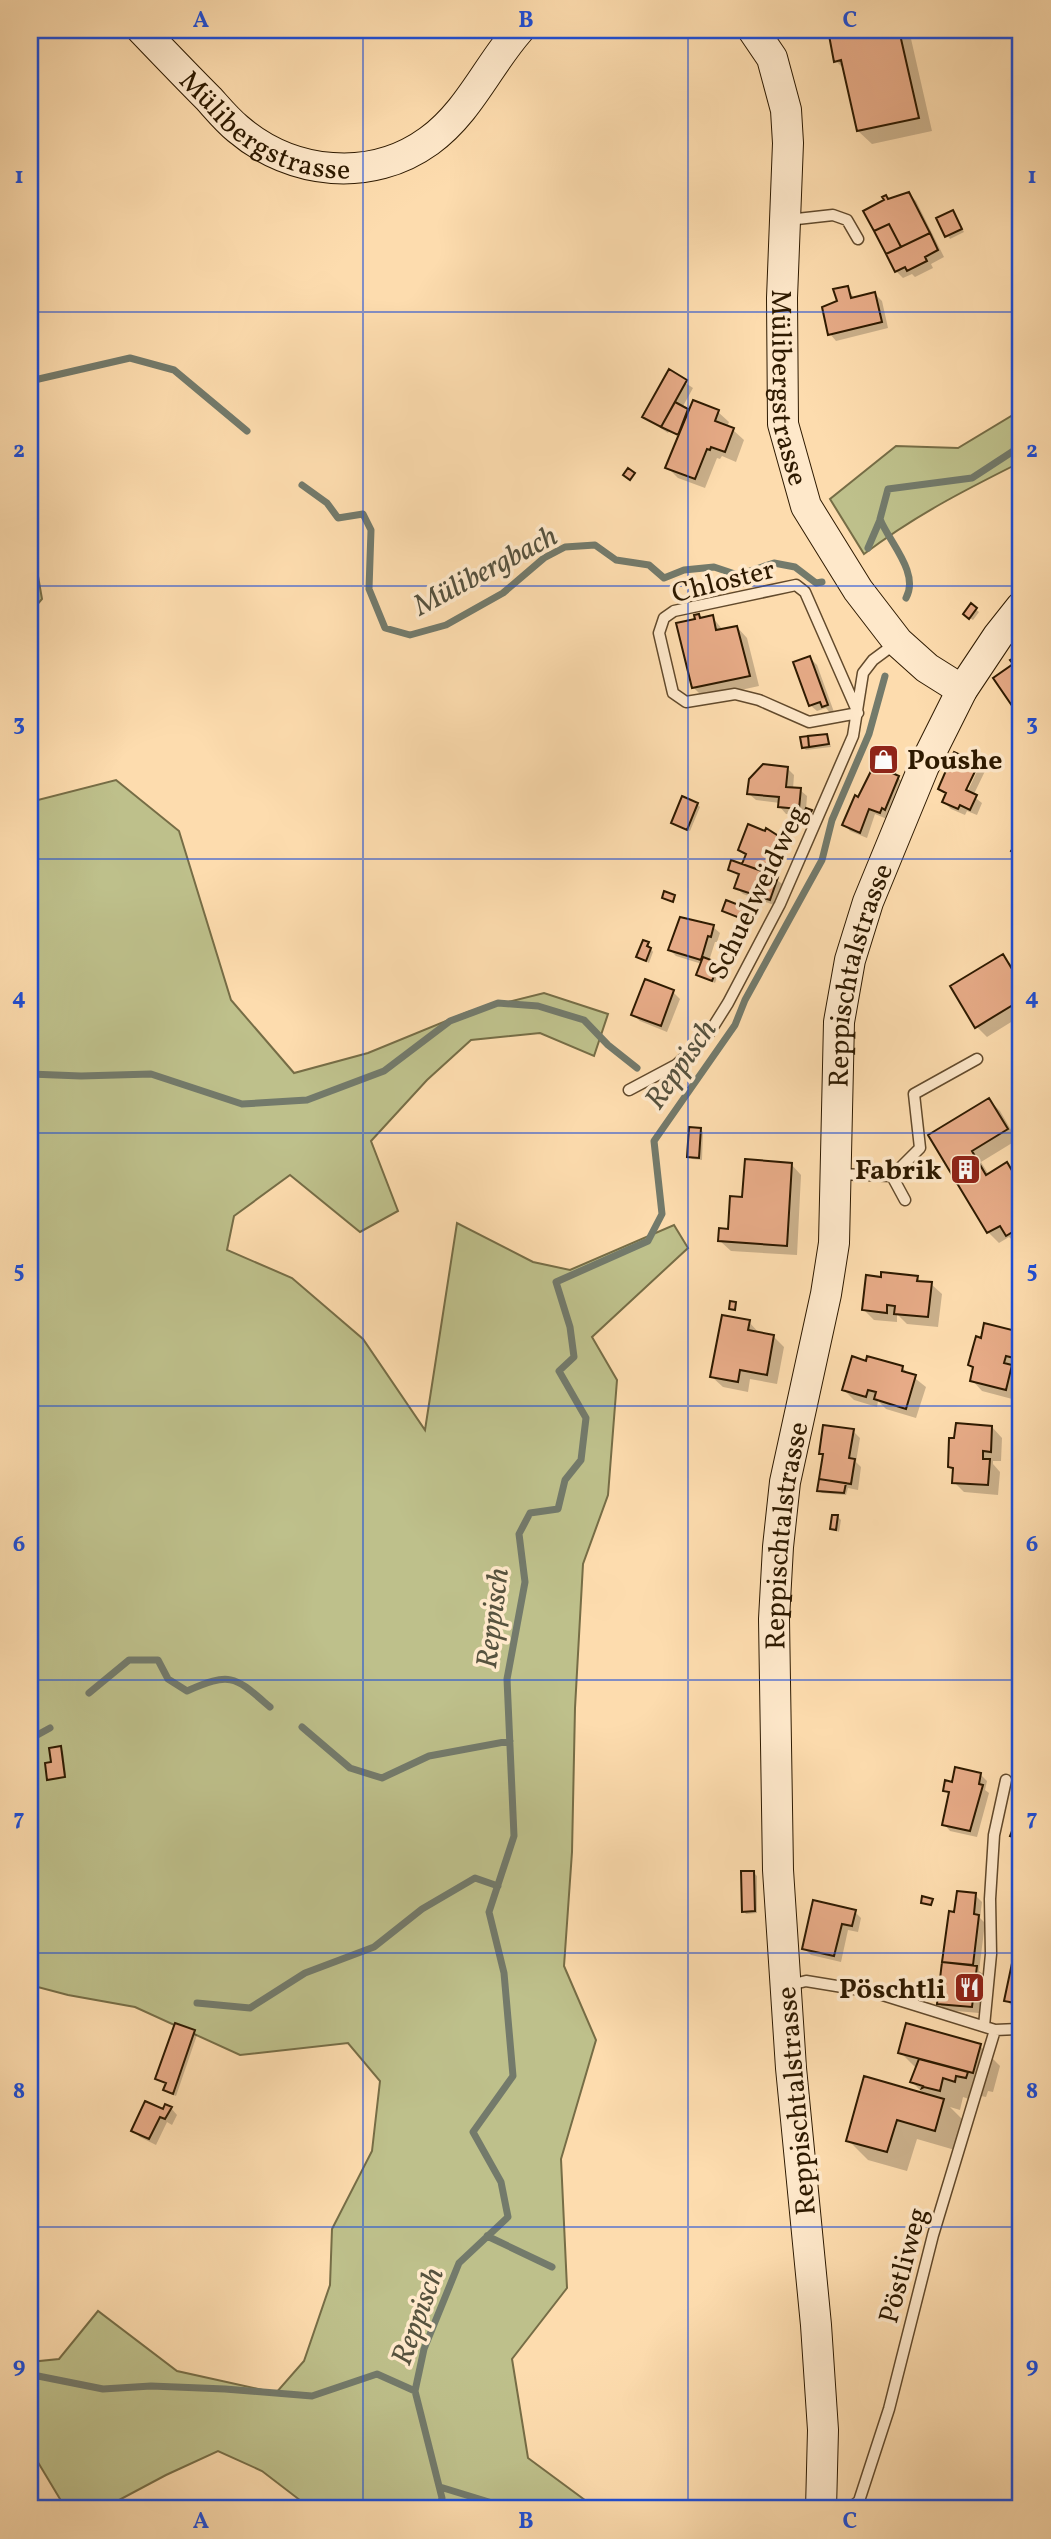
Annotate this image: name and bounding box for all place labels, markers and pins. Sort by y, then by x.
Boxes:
shop icon: Poushe [867,742,901,776]
place label: Poushe [907,742,1003,781]
place label: Fabrik [855,1152,942,1191]
building icon: Fabrik [948,1152,982,1186]
place label: Pöschtli [839,1971,946,2010]
restaurant icon: Pöschtli [952,1971,986,2005]

